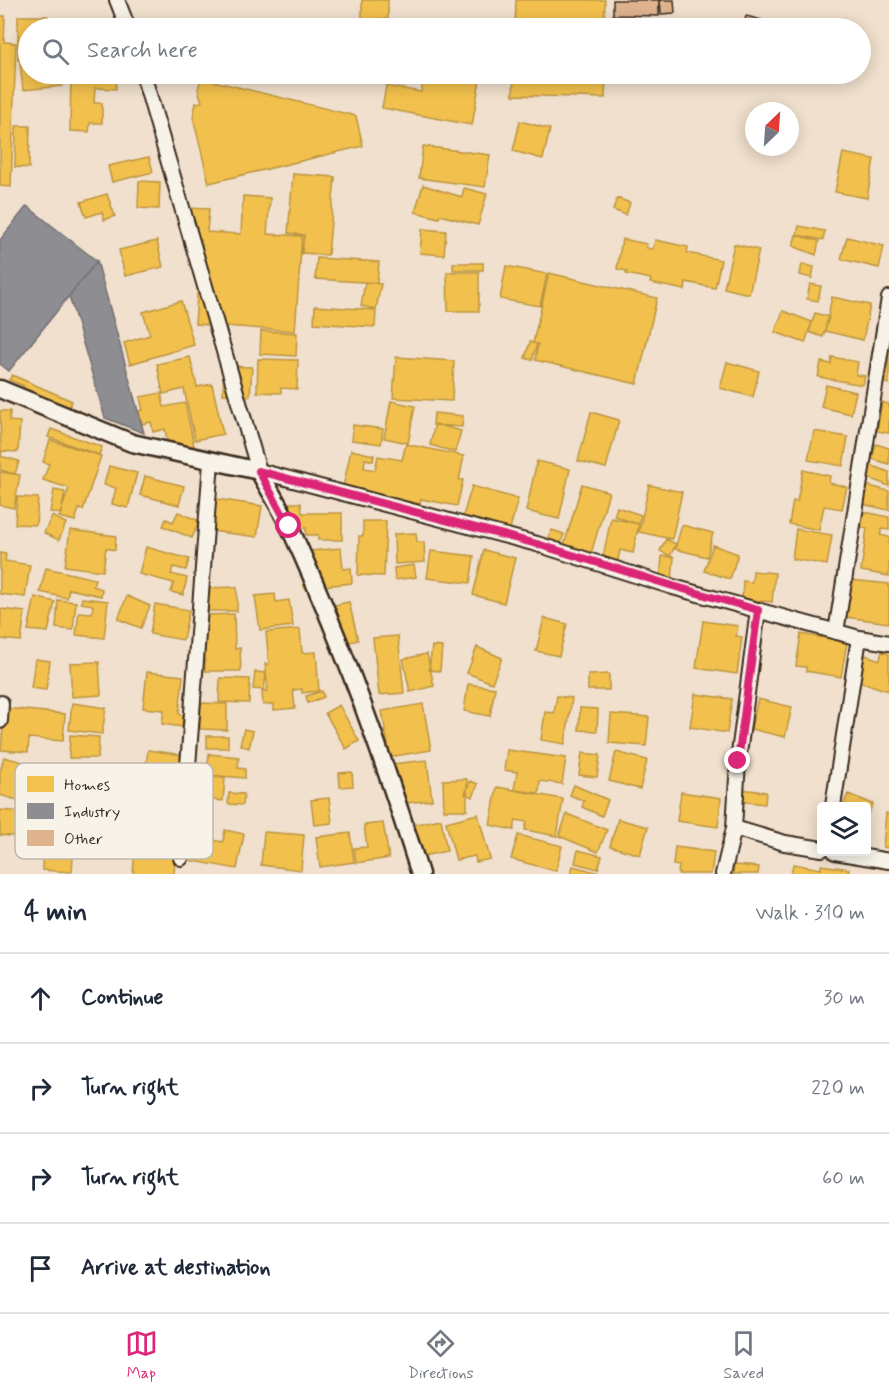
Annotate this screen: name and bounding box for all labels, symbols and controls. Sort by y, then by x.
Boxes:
search box [18,18,871,84]
icon: search [39,35,72,68]
text: Search here [87,37,198,65]
north arrow [745,102,799,156]
route start [275,512,301,538]
route end [724,747,750,773]
legend [15,763,213,859]
text: Homes [64,775,110,796]
text: Industry [64,802,120,823]
map controls [817,802,871,856]
button: layers [817,802,871,856]
text: Other [64,829,103,850]
text: 4 min [24,896,87,930]
text: Walk · 310 m [755,900,865,927]
icon: ahead [24,982,57,1015]
text: Continue [81,984,163,1012]
text: 30 m [823,985,865,1012]
icon: right [24,1072,57,1105]
text: Turn right [81,1074,179,1102]
text: 220 m [811,1075,865,1102]
icon: right [24,1162,57,1195]
text: Turn right [81,1164,179,1192]
text: 60 m [822,1165,865,1192]
icon: arrive [24,1252,57,1285]
text: Arrive at destination [81,1254,271,1282]
tab: Map [125,1327,158,1384]
tab: Directions [408,1327,474,1384]
tab: Saved [724,1327,764,1384]

